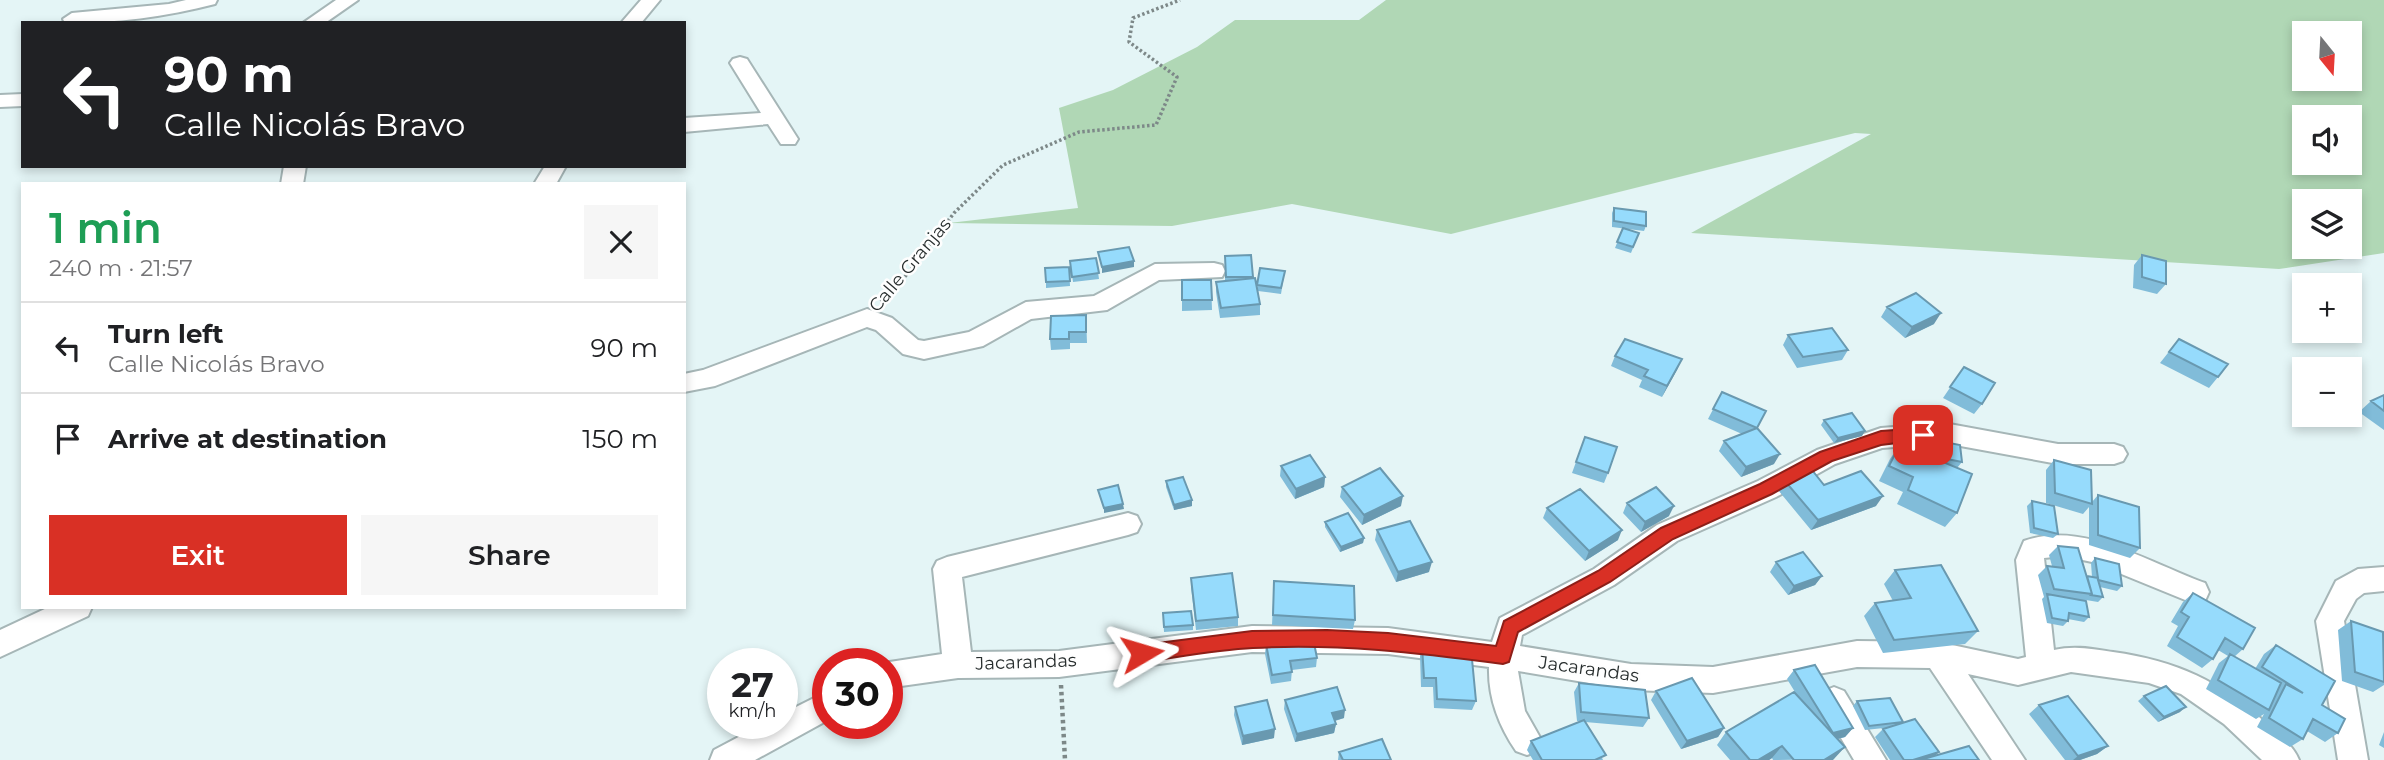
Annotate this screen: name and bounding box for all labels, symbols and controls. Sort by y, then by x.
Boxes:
north arrow [2292,21,2362,91]
map controls [2292,21,2362,427]
text: 90 m [164,45,294,104]
icon: left [49,49,140,140]
text: Calle Nicolás Bravo [164,105,465,144]
button: sound [2292,105,2362,175]
button: layers [2292,189,2362,259]
text: 1 min [49,202,162,254]
button: close [584,205,658,279]
street label: Calle Granjas [864,213,956,317]
text: 240 m · 21:57 [49,254,193,282]
button: + [2292,273,2362,343]
text: Turn left [108,318,224,350]
icon: left [49,329,87,367]
text: 90 m [591,332,658,364]
text: Calle Nicolás Bravo [108,350,325,378]
button: − [2292,357,2362,427]
pin [1893,405,1953,465]
icon: arrive [1904,416,1942,454]
icon: arrive [49,420,87,458]
text: Arrive at destination [108,423,387,455]
text: 150 m [582,423,658,455]
button: Exit [49,515,347,595]
button: Share [361,515,658,595]
position arrow [1105,616,1179,690]
speed limit sign: 30 [812,648,903,739]
street label: Jacarandas [974,649,1077,675]
street label: Jacarandas [1536,651,1641,687]
text: 27 [731,663,774,706]
text: km/h [728,700,777,722]

